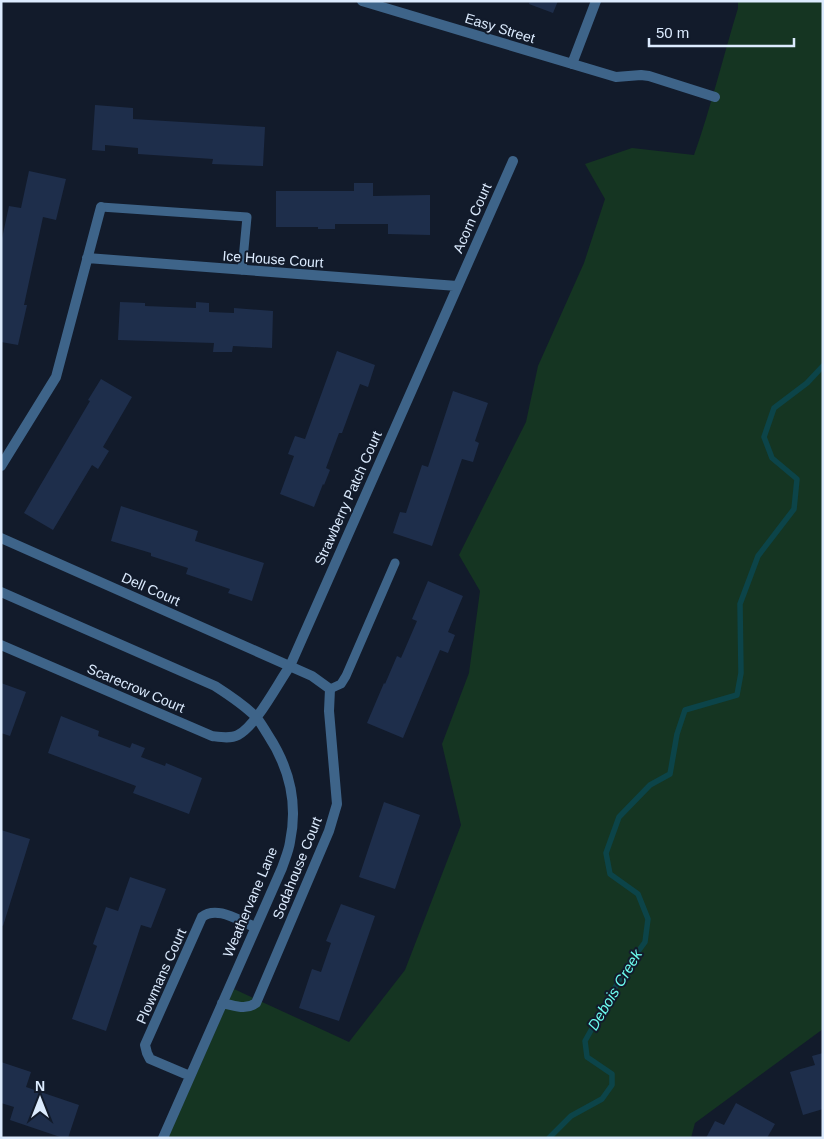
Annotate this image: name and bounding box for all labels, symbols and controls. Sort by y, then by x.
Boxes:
street label: Easy Street [463,10,537,46]
scale bar [649,15,794,47]
text: 50 m [656,24,689,41]
street label: Acorn Court [449,181,495,255]
street label: Ice House Court [222,247,324,271]
street label: Strawberry Patch Court [311,428,385,568]
street label: Dell Court [119,569,183,609]
street label: Scarecrow Court [85,660,187,716]
street label: Sodahouse Court [269,814,325,922]
street label: Weathervane Lane [220,844,281,959]
street label: Plowmans Court [133,926,189,1026]
water label: Debois Creek [584,945,646,1033]
north arrow [15,1074,65,1124]
text: N [35,1078,45,1094]

